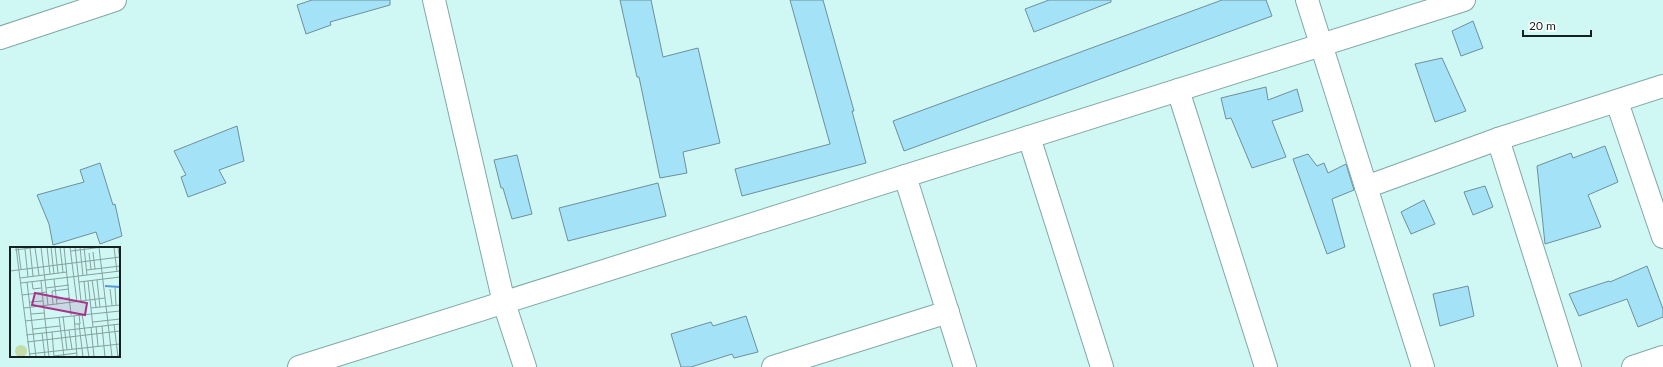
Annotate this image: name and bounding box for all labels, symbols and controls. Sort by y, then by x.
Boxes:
scale bar [1523,12,1591,38]
text: 20 m [1529,18,1556,33]
inset map [10,247,120,357]

